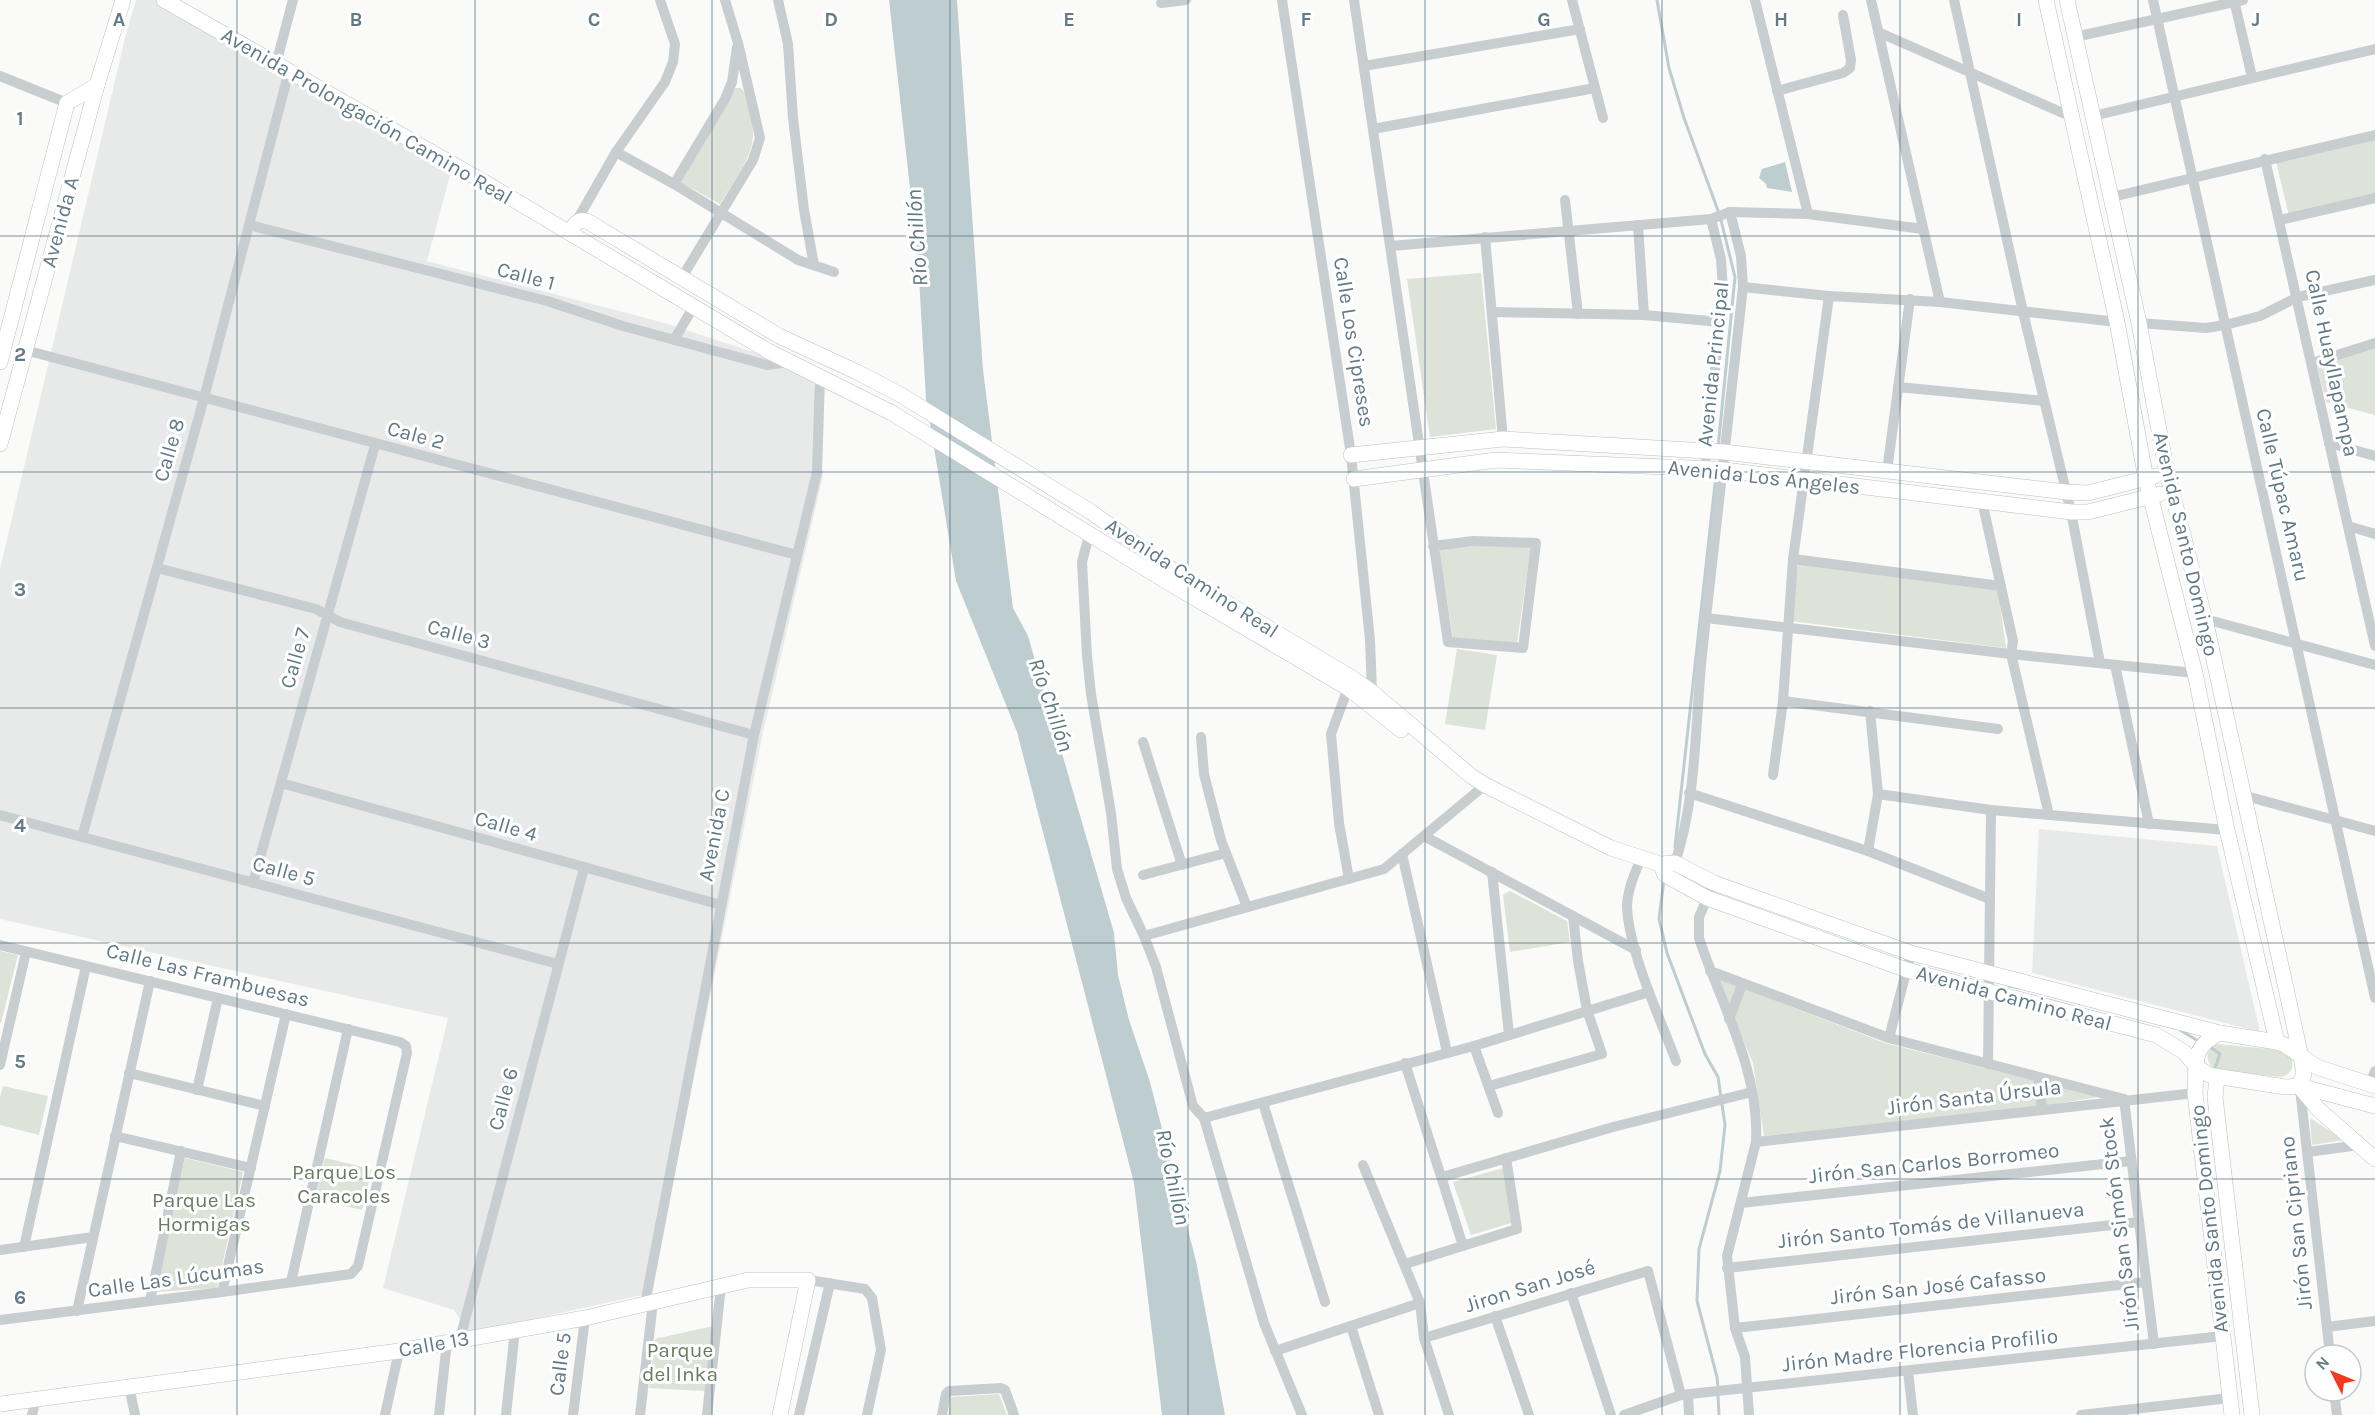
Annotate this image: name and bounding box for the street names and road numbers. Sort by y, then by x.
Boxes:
street label: Avenida Prolongación Camino Real [217,23,517,209]
street label: Avenida A [36,174,84,270]
street label: Calle Los Cipreses [1329,255,1379,429]
street label: Calle 1 [494,257,558,295]
street label: Calle Huayllapampa [2300,267,2364,459]
street label: Avenida Principal [1692,280,1734,448]
street label: Calle Túpac Amaru [2251,406,2315,584]
street label: Calle 8 [149,416,189,484]
street label: Cale 2 [385,416,447,454]
street label: Avenida Santo Domingo [2149,430,2223,658]
street label: Avenida Los Ángeles [1667,455,1861,499]
street label: Avenida Camino Real [1101,513,1283,643]
street label: Calle 3 [425,614,493,654]
street label: Calle 7 [275,625,315,691]
street label: Avenida C [693,787,735,883]
street label: Calle 4 [472,806,540,846]
street label: Calle 5 [250,851,318,891]
street label: Calle Las Frambuesas [104,938,312,1012]
street label: Avenida Camino Real [1914,960,2114,1036]
street label: Calle 6 [483,1065,523,1133]
street label: Jirón Santa Úrsula [1886,1074,2062,1120]
street label: Avenida Santo Domingo [2185,1104,2233,1334]
street label: Jirón San Simón Stock [2094,1115,2144,1333]
street label: Jirón San Cipriano [2275,1135,2317,1311]
street label: Jirón San Carlos Borromeo [1807,1138,2061,1188]
street label: Jirón Santo Tomás de Villanueva [1776,1197,2086,1253]
street label: Calle Las Lúcumas [86,1254,266,1302]
street label: Jiron San José [1462,1255,1598,1317]
street label: Jirón San José Cafasso [1829,1263,2047,1309]
street label: Jirón Madre Florencia Profilio [1781,1324,2059,1376]
street label: Calle 13 [397,1326,471,1362]
street label: Calle 5 [544,1331,576,1397]

